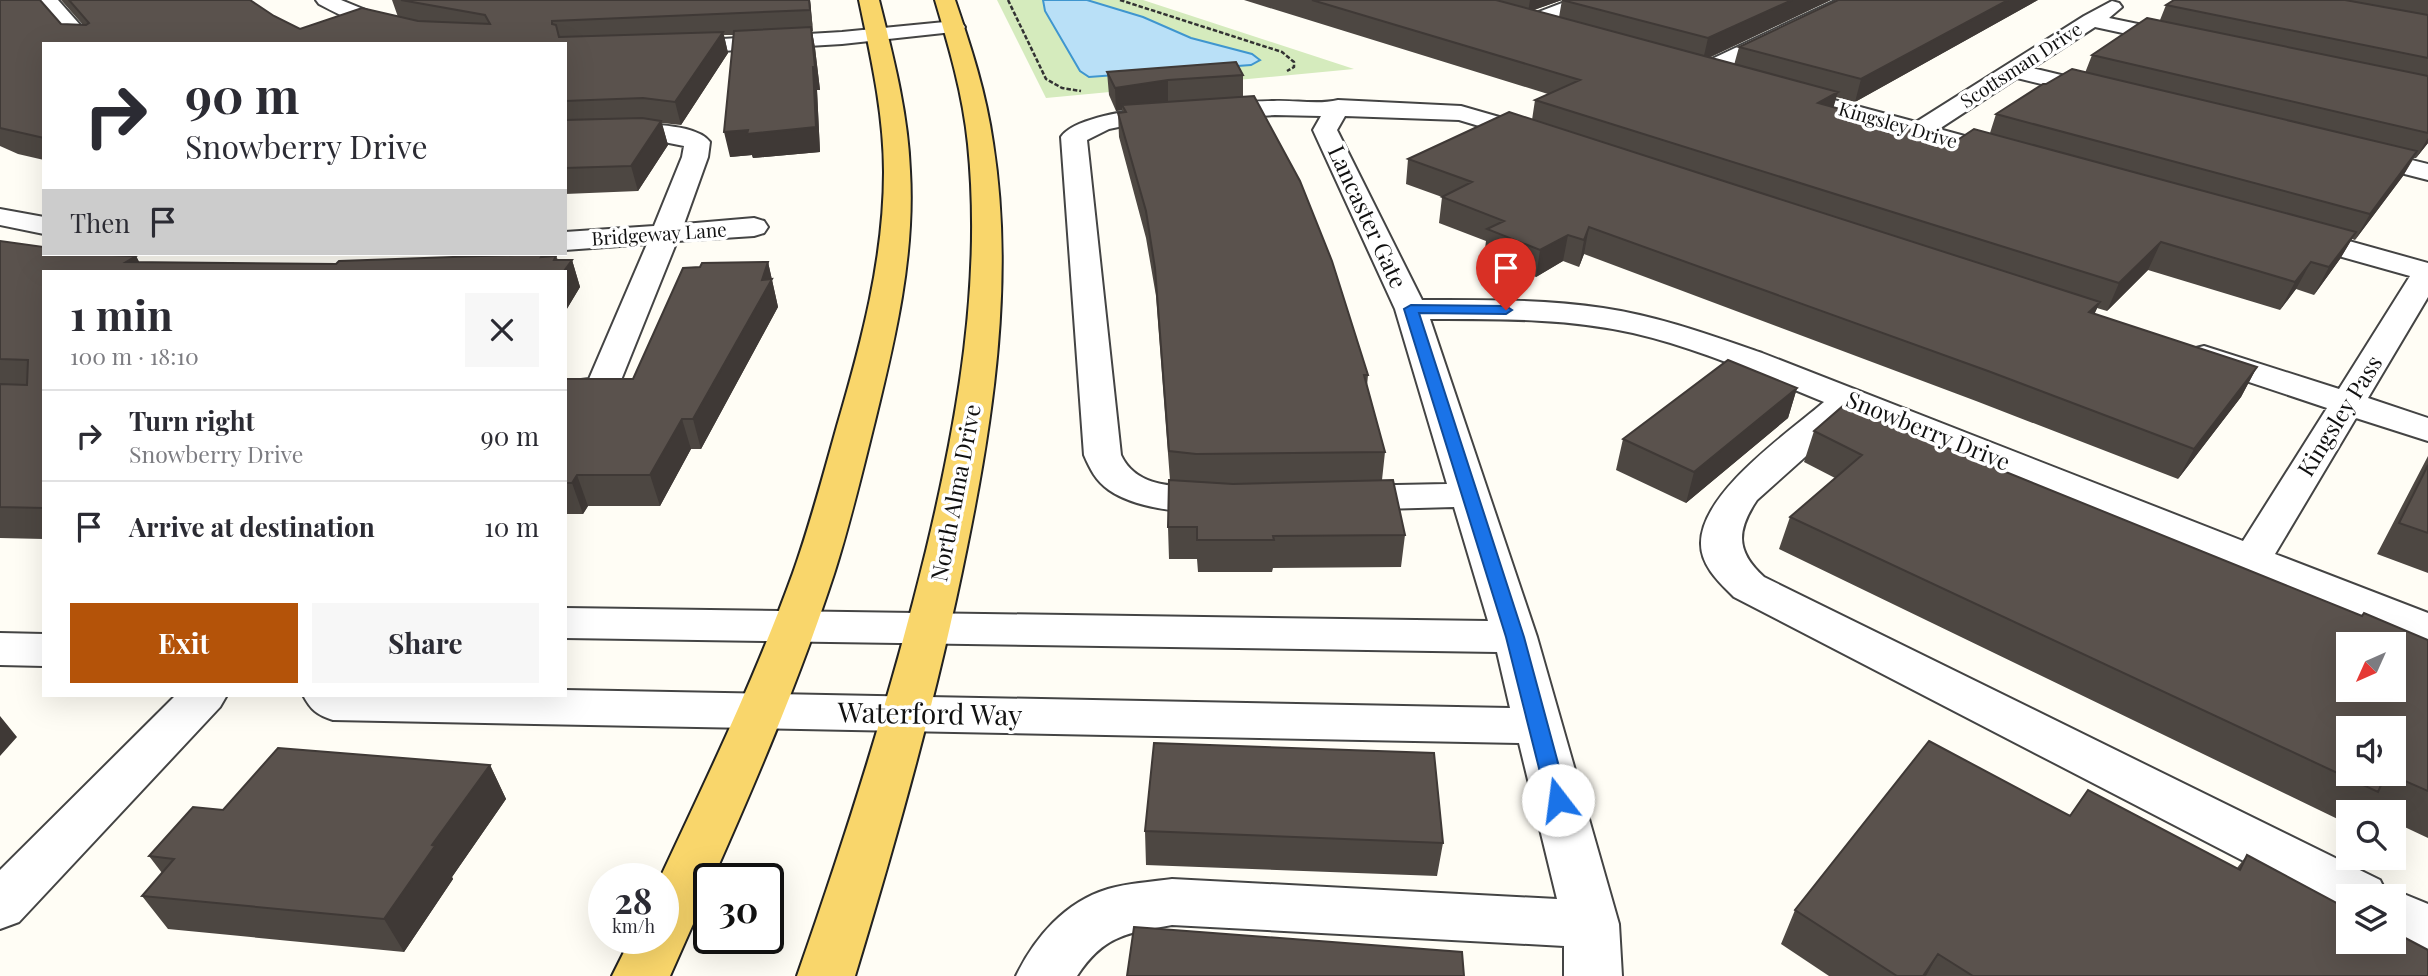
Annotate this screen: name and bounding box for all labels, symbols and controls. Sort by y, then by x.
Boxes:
street label: Scottsman Drive [1955,15,2086,113]
text: 90 m [185,61,299,126]
icon: right [70,70,161,161]
street label: Kingsley Drive [1836,95,1961,153]
text: Snowberry Drive [185,124,428,167]
street label: Lancaster Gate [1322,140,1415,293]
icon: arrive [144,203,182,241]
text: Then [70,205,130,240]
street label: Bridgeway Lane [590,215,727,251]
pin [1476,238,1536,310]
icon: arrive [1487,249,1525,287]
text: 1 min [70,286,173,342]
button: close [465,293,539,367]
text: 100 m · 18:10 [70,340,199,371]
street label: Kingsley Pass [2289,349,2388,482]
street label: Snowberry Drive [1842,383,2015,477]
street label: North Alma Drive [922,401,987,584]
text: Turn right [129,403,255,438]
icon: right [70,417,108,455]
text: 90 m [481,418,539,453]
text: Snowberry Drive [129,438,303,469]
icon: arrive [70,508,108,546]
text: Arrive at destination [129,509,375,544]
text: 10 m [484,509,539,544]
button: Exit [70,603,298,683]
button: Share [312,603,539,683]
north arrow [2336,632,2406,702]
map controls [2336,632,2406,954]
street label: Waterford Way [836,692,1023,733]
button: sound [2336,716,2406,786]
position arrow [1521,763,1595,837]
button: search [2336,800,2406,870]
speed limit sign: 30 [693,863,784,954]
text: 28 [615,876,652,923]
button: layers [2336,884,2406,954]
text: km/h [612,914,655,938]

